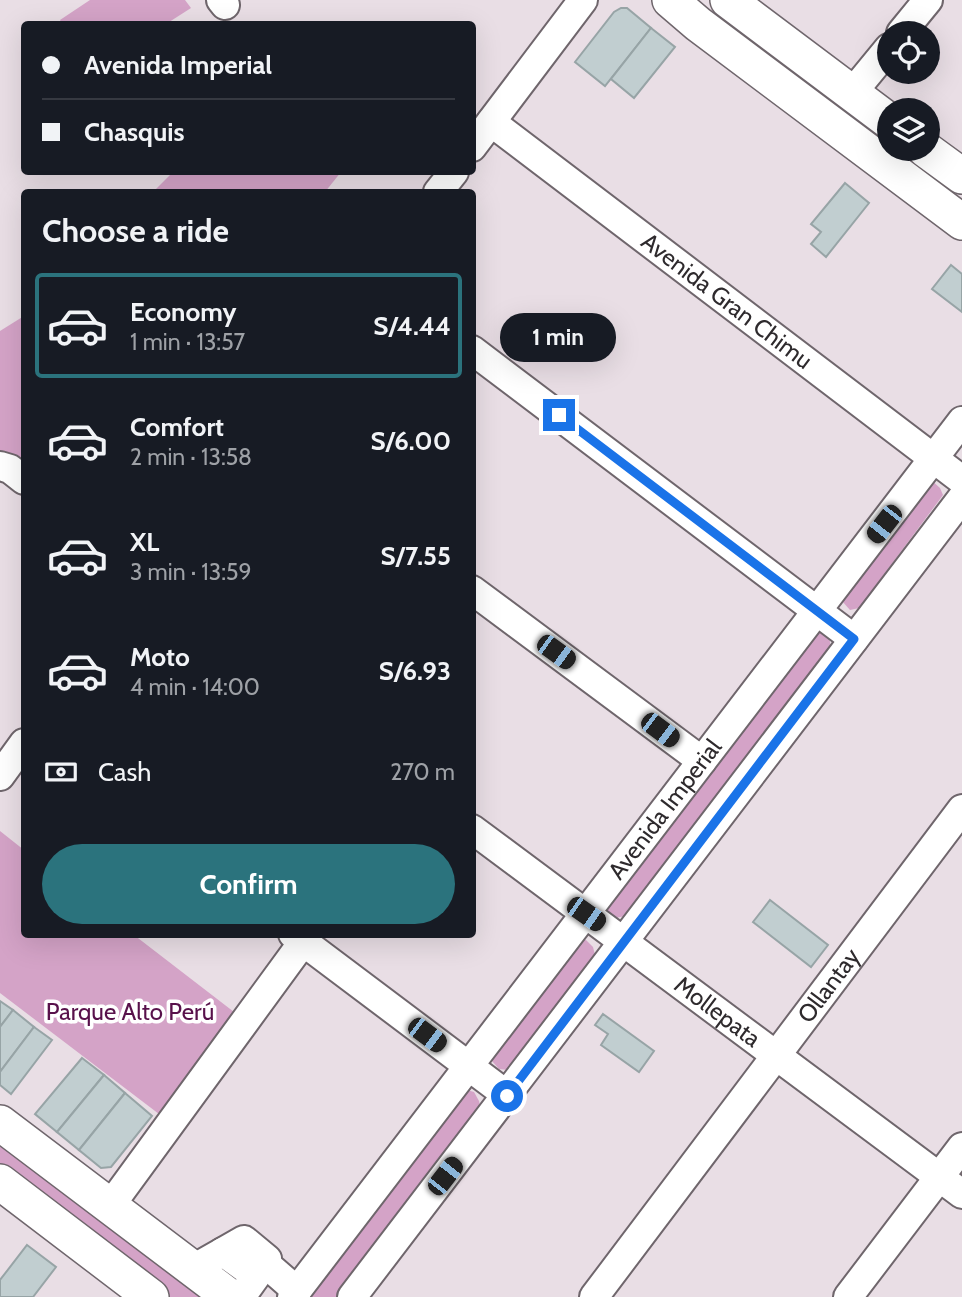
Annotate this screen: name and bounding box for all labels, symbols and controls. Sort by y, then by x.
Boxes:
map controls [877,21,940,161]
button: locate [877,21,940,84]
text: Avenida Imperial [84,49,272,81]
button: layers [877,98,940,161]
text: Chasquis [84,116,185,148]
text: Choose a ride [42,211,229,250]
street label: Avenida Gran Chimu [636,227,818,375]
icon: car [46,294,109,357]
text: Economy [130,296,236,328]
text: S/4.44 [373,310,451,342]
callout: 1 min [501,314,617,362]
text: 1 min [532,323,584,351]
text: 1 min · 13:57 [130,328,245,356]
route end [543,399,575,431]
icon: car [46,409,109,472]
text: Comfort [130,411,224,443]
text: S/6.00 [370,425,451,457]
text: 2 min · 13:58 [130,443,252,471]
car [863,501,906,547]
icon: car [46,524,109,587]
text: XL [130,526,159,558]
text: S/7.55 [381,540,451,572]
text: 3 min · 13:59 [130,558,252,586]
car [533,631,580,673]
icon: car [46,639,109,702]
text: Moto [130,641,190,673]
text: S/6.93 [379,655,451,687]
text: 4 min · 14:00 [130,673,260,701]
car [637,709,684,751]
street label: Avenida Imperial [602,733,728,885]
icon: cash [42,753,80,791]
text: Cash [98,756,151,788]
text: 270 m [390,758,455,786]
button: Confirm [42,844,455,924]
car [563,893,610,935]
street label: Ollantay [791,942,866,1028]
street label: Mollepata [669,970,767,1053]
park label: Parque Alto Perú [46,997,214,1026]
car [404,1014,451,1056]
route start [491,1080,523,1112]
car [424,1153,467,1199]

